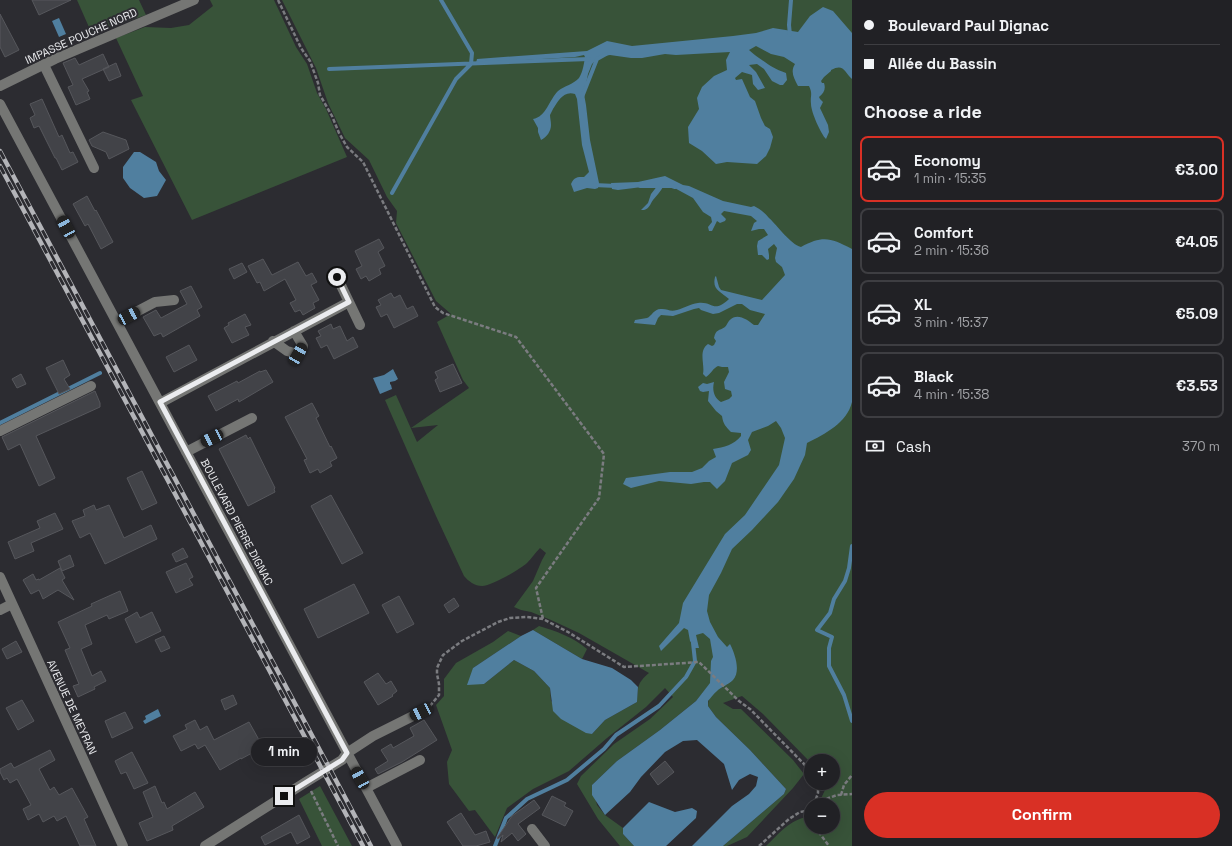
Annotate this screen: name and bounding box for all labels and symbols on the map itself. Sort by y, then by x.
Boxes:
street label: IMPASSE POUCHE NORD [23,5,139,67]
car [55,214,77,240]
route start [328,268,346,286]
car [116,305,142,327]
car [287,341,309,367]
car [199,427,225,449]
street label: BOULEVARD PIERRE DIGNAC [198,456,276,588]
street label: AVENUE DE MEYRAN [44,657,100,757]
car [408,701,434,723]
callout: 1 min [251,738,317,766]
car [349,765,371,791]
route end [275,787,293,805]

